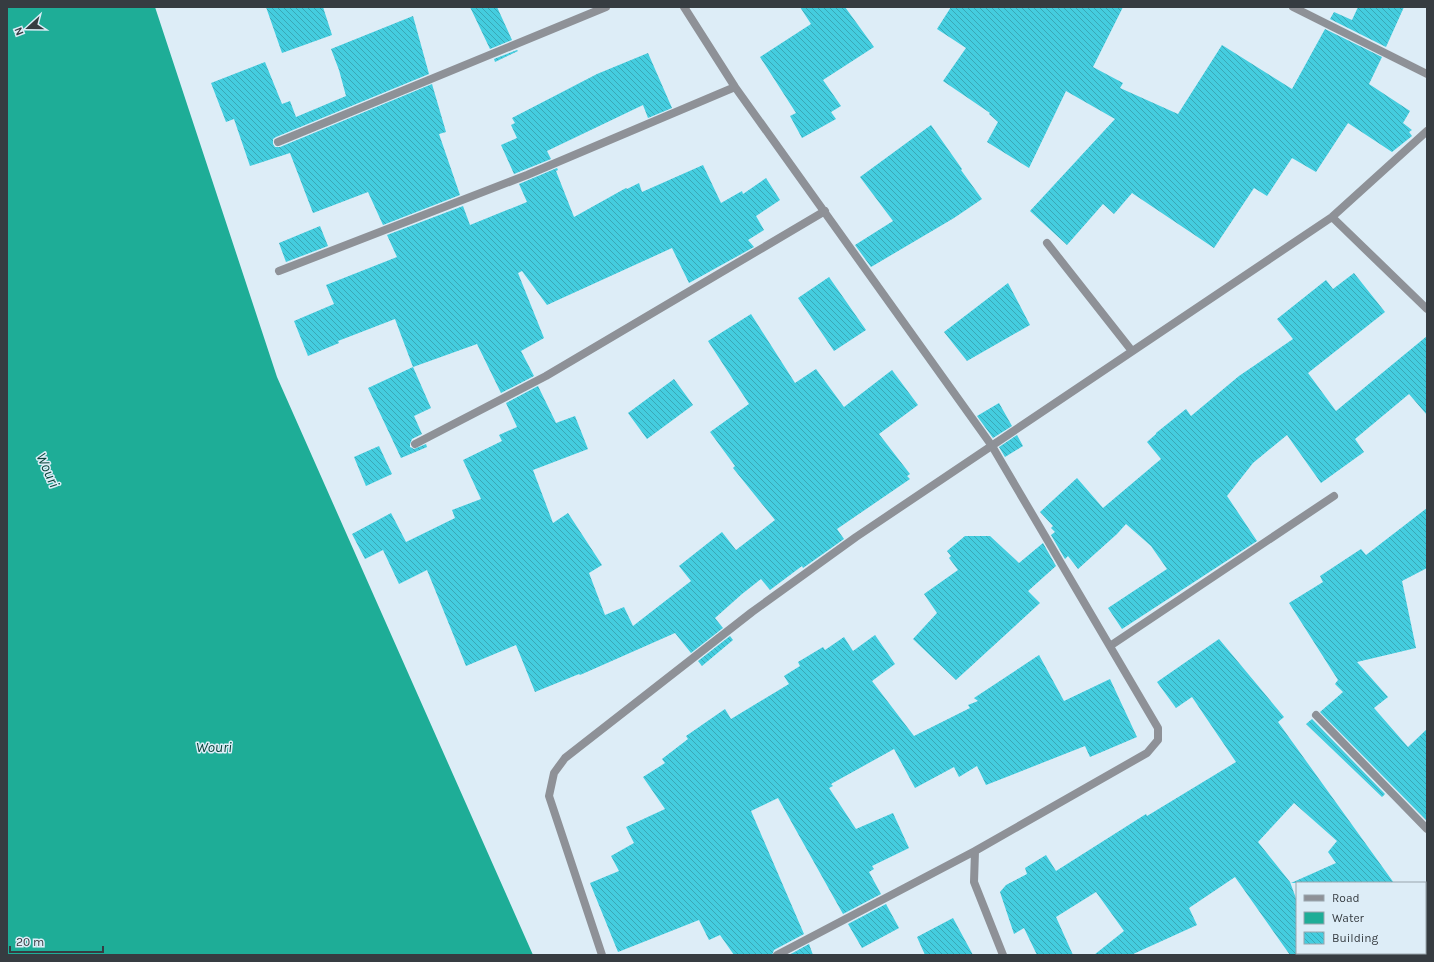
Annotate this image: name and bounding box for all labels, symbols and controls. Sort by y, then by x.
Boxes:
north arrow [8,8,48,48]
text: N [12,25,27,37]
water label: Wouri [32,450,64,490]
water label: Wouri [196,738,232,756]
legend [1296,882,1426,954]
text: Road [1332,891,1360,905]
text: Water [1332,911,1365,925]
scale bar [10,928,103,954]
text: Building [1332,931,1379,945]
text: 20 m [16,935,44,949]

